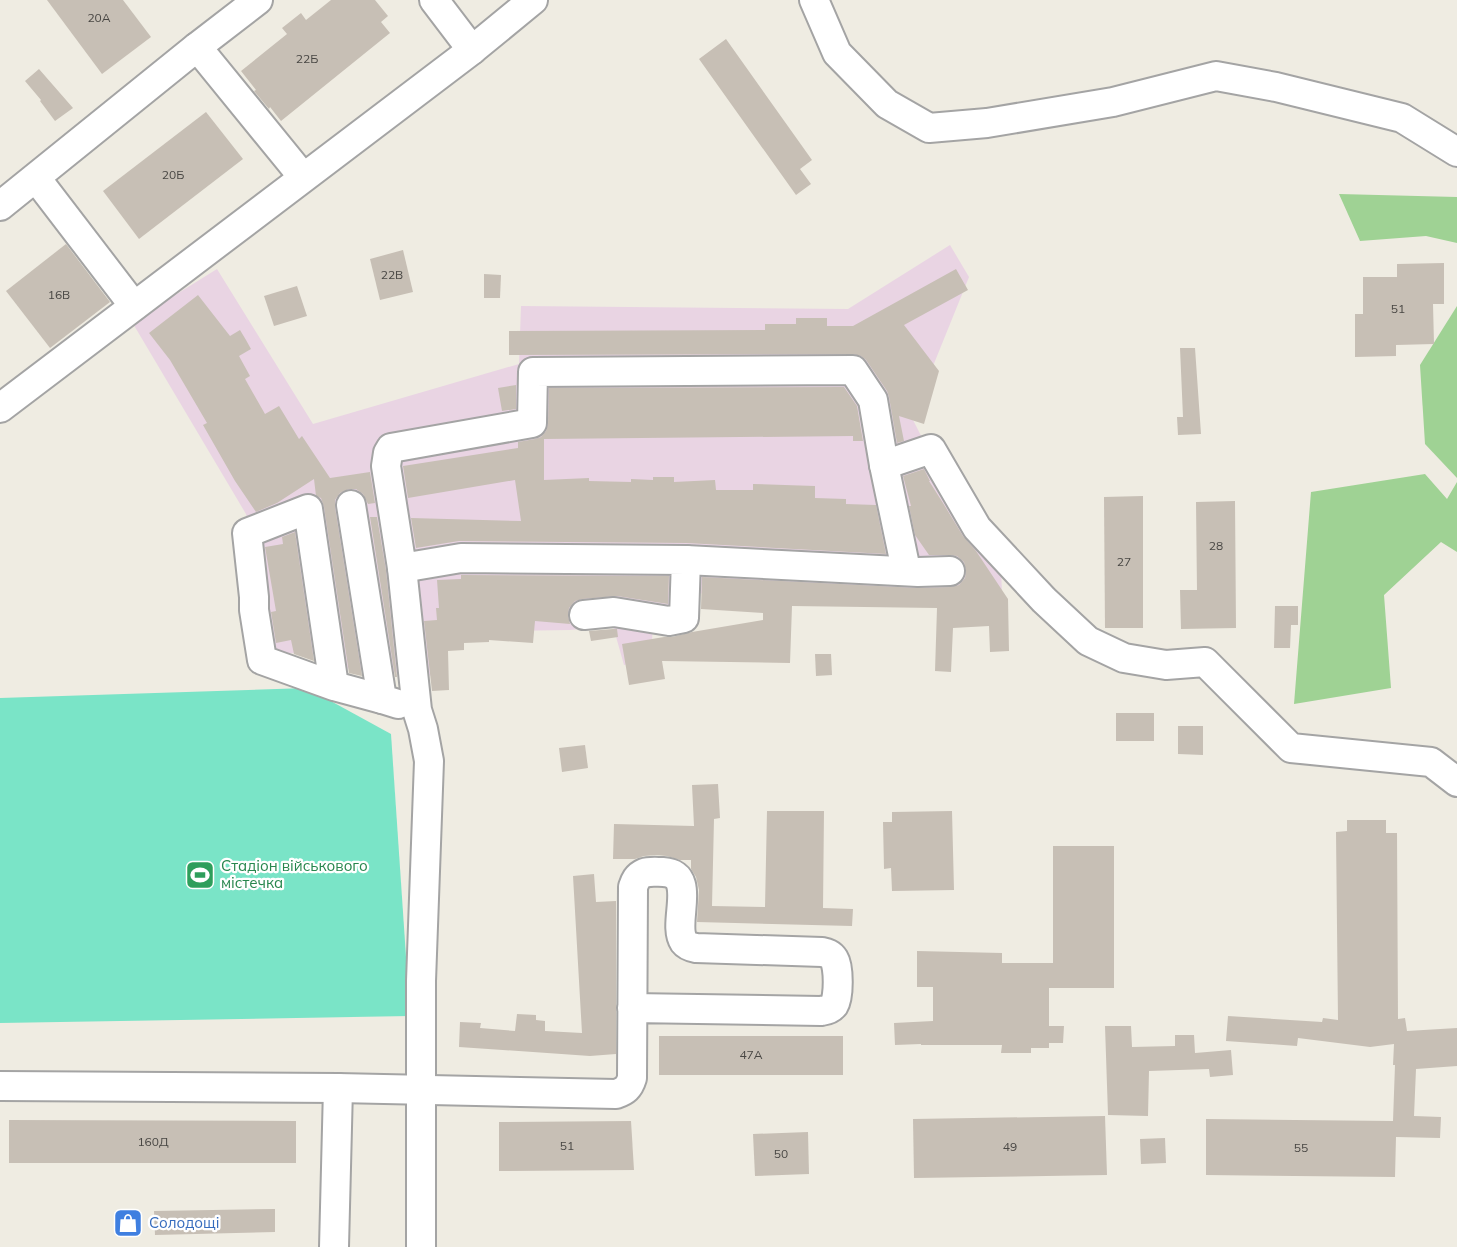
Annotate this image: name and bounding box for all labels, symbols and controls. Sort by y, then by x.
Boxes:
house number: 20А [87,10,111,25]
house number: 22Б [296,51,318,66]
house number: 20Б [162,167,184,182]
house number: 22В [381,267,403,282]
house number: 16В [48,287,70,302]
house number: 51 [1391,301,1405,316]
house number: 28 [1209,538,1223,553]
house number: 27 [1117,554,1131,569]
place label: Стадіон військового містечка [221,856,368,892]
sports icon: Стадіон військового містечка [184,859,216,891]
house number: 47А [739,1047,763,1062]
house number: 160Д [137,1134,169,1149]
house number: 51 [560,1138,574,1153]
house number: 49 [1003,1139,1017,1154]
house number: 55 [1294,1140,1308,1155]
house number: 50 [774,1146,788,1161]
shop icon: Солодощі [112,1207,144,1239]
place label: Солодощі [149,1213,219,1232]

